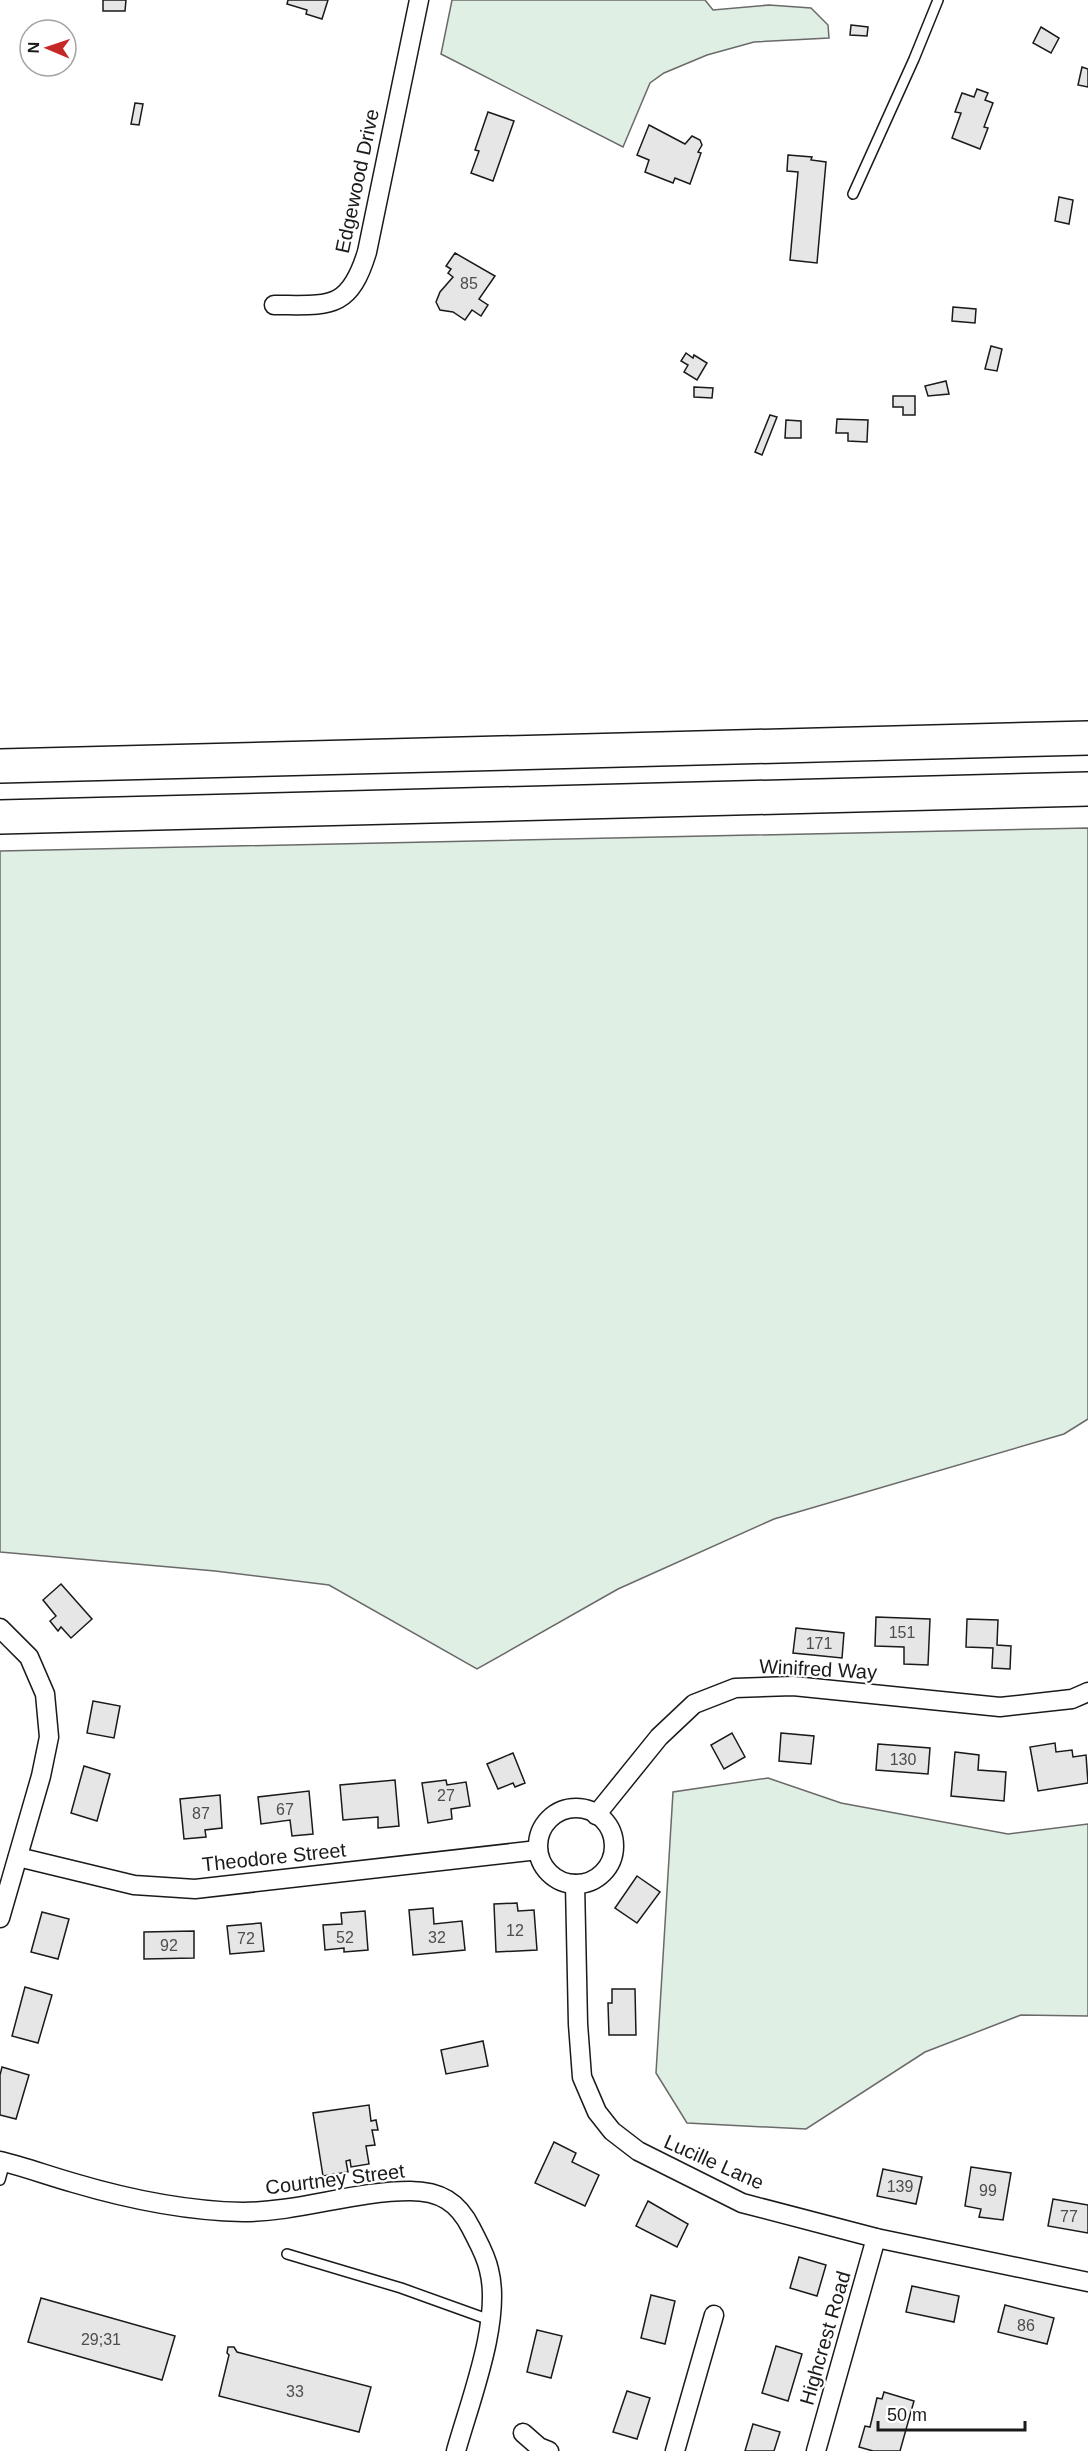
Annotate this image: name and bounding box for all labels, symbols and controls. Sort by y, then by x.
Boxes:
north arrow [18,18,78,78]
text: N [25,41,42,54]
street label: Edgewood Drive [331,107,383,255]
house number: 85 [460,275,478,292]
house number: 151 [889,1624,915,1641]
house number: 171 [806,1635,832,1652]
street label: Winifred Way [758,1655,878,1683]
house number: 130 [890,1751,916,1768]
house number: 27 [437,1787,455,1804]
house number: 67 [276,1801,294,1818]
house number: 87 [192,1805,210,1822]
street label: Theodore Street [201,1838,347,1875]
house number: 12 [506,1922,524,1939]
house number: 52 [336,1929,354,1946]
house number: 32 [428,1929,446,1946]
house number: 72 [237,1930,255,1947]
house number: 92 [160,1937,178,1954]
street label: Lucille Lane [661,2130,767,2194]
street label: Courtney Street [264,2159,406,2198]
house number: 139 [887,2178,913,2195]
house number: 99 [979,2182,997,2199]
house number: 77 [1060,2208,1078,2225]
street label: Highcrest Road [795,2269,855,2407]
house number: 86 [1017,2317,1035,2334]
house number: 29;31 [81,2331,121,2348]
house number: 33 [286,2383,304,2400]
scale bar [878,2394,1025,2432]
text: 50 m [887,2405,927,2425]

